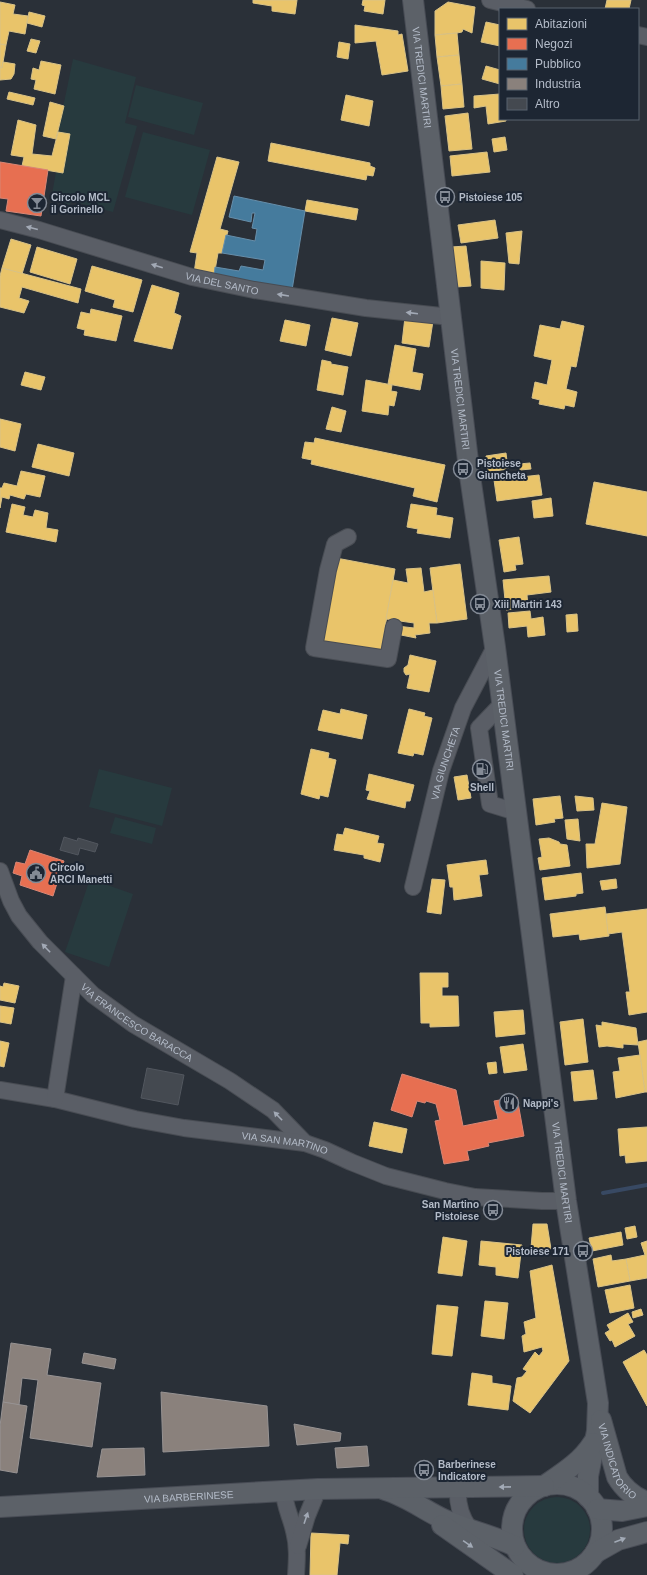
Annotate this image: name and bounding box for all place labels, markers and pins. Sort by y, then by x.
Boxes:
bus stop icon: Pistoiese 105 [434,186,456,208]
bar icon: Circolo MCL il Gorinello [26,192,48,214]
place label: Circolo MCL il Gorinello [51,192,110,215]
place label: Pistoiese 105 [459,192,523,203]
bus stop icon: Pistoiese Giuncheta [452,458,474,480]
place label: Pistoiese Giuncheta [477,458,526,481]
bus stop icon: Xiii Martiri 143 [469,593,491,615]
place label: Xiii Martiri 143 [494,599,562,610]
fuel station icon: Shell [471,758,493,780]
place label: Shell [470,782,494,793]
public building icon: Circolo ARCI Manetti [25,862,47,884]
place label: Circolo ARCI Manetti [50,862,112,885]
restaurant icon: Nappi's [498,1092,520,1114]
place label: Nappi's [523,1098,559,1109]
place label: San Martino Pistoiese [422,1199,479,1222]
bus stop icon: San Martino Pistoiese [482,1199,504,1221]
bus stop icon: Pistoiese 171 [572,1240,594,1262]
place label: Pistoiese 171 [506,1246,569,1257]
bus stop icon: Barberinese Indicatore [413,1459,435,1481]
place label: Barberinese Indicatore [438,1459,496,1482]

